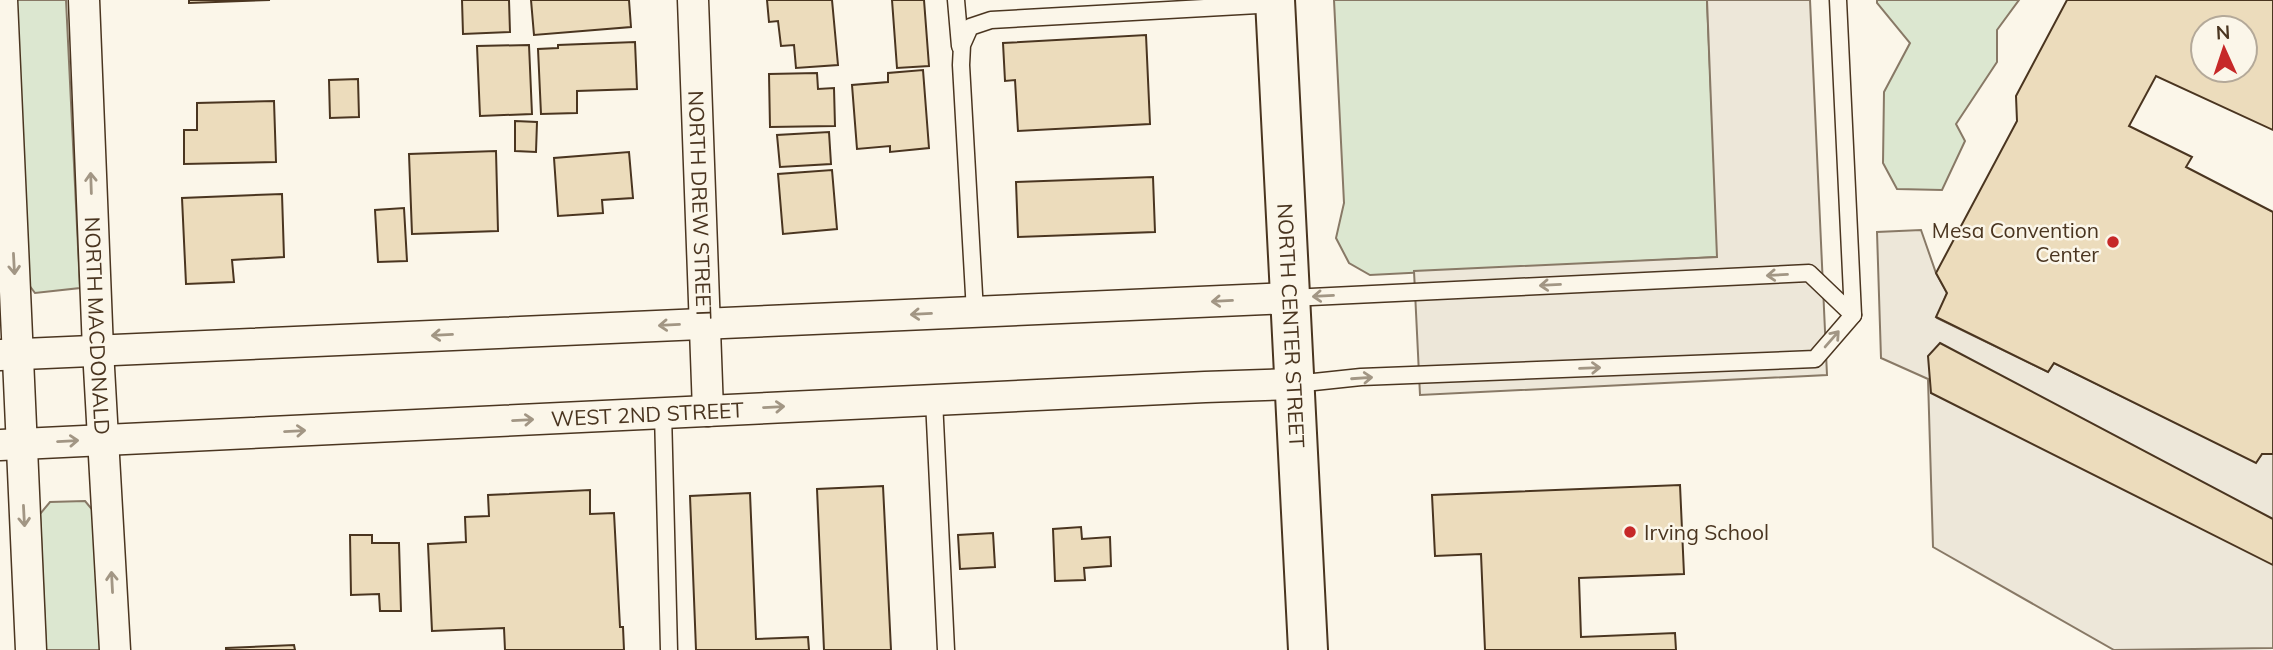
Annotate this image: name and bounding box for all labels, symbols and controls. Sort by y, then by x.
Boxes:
north arrow [2189,14,2259,84]
text: N [2215,20,2231,44]
street label: NORTH DREW STREET [683,90,718,320]
one-way arrow [85,172,98,195]
street label: NORTH CENTER STREET [1272,203,1311,449]
street label: NORTH MACDONALD [80,216,116,435]
place label: Mesa Convention Center [1932,217,2099,267]
marker: Mesa Convention Center [2105,234,2121,250]
one-way arrow [7,252,20,275]
one-way arrow [1766,269,1789,282]
one-way arrow [1539,279,1562,292]
one-way arrow [1311,289,1334,302]
one-way arrow [1211,295,1234,308]
one-way arrow [910,308,933,321]
one-way arrow [658,319,681,332]
one-way arrow [431,329,454,342]
one-way arrow [1824,331,1841,348]
one-way arrow [1578,362,1601,375]
one-way arrow [1351,371,1373,384]
street label: WEST 2ND STREET [550,396,745,431]
one-way arrow [763,401,786,414]
one-way arrow [511,413,534,426]
one-way arrow [284,424,307,437]
one-way arrow [56,435,79,448]
one-way arrow [17,504,30,527]
place label: Irving School [1644,519,1769,545]
marker: Irving School [1622,524,1638,540]
one-way arrow [105,571,118,594]

